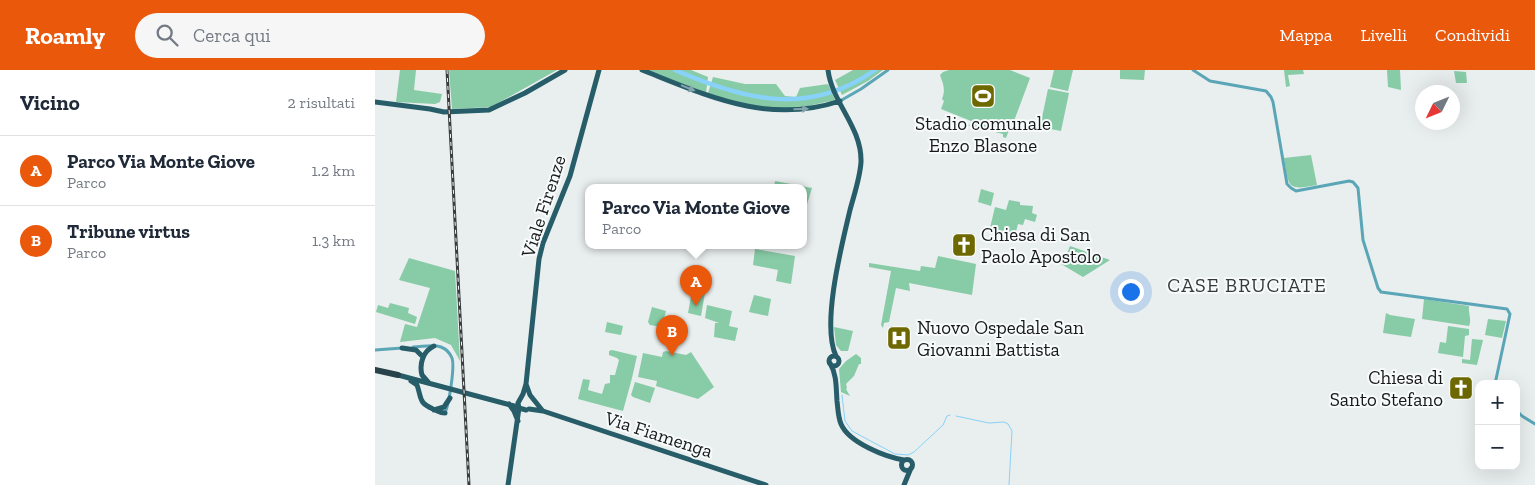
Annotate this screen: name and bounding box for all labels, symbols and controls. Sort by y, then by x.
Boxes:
search box [135,13,485,58]
text: Roamly [25,21,105,50]
icon: search [153,21,181,49]
text: Cerca qui [193,24,271,47]
text: Mappa [1280,24,1332,46]
text: Livelli [1360,24,1407,46]
text: Condividi [1435,24,1510,46]
sports icon: Stadio comunale Enzo Blasone [970,83,996,109]
one-way arrow [680,85,695,92]
north arrow [1415,85,1460,130]
text: Vicino [20,90,80,115]
text: 2 risultati [288,93,355,112]
one-way arrow [793,105,809,113]
place label: Stadio comunale Enzo Blasone [915,112,1051,157]
text: Parco Via Monte Giove [67,150,255,173]
street label: Viale Firenze [516,152,571,261]
text: A [31,161,42,180]
text: 1.2 km [311,161,355,180]
text: Parco [67,173,106,192]
popup [585,184,807,249]
text: Parco Via Monte Giove [602,196,790,219]
text: Parco [602,219,641,238]
text: Tribune virtus [67,220,190,243]
place label: Chiesa di San Paolo Apostolo [981,223,1102,268]
text: B [31,231,41,250]
text: 1.3 km [312,231,355,250]
church icon: Chiesa di San Paolo Apostolo [951,232,977,258]
text: Parco [67,243,106,262]
pin: A [680,265,712,306]
district label: CASE BRUCIATE [1167,273,1327,297]
your location [1118,279,1144,305]
pin: B [656,315,688,356]
place label: Nuovo Ospedale San Giovanni Battista [917,316,1084,361]
hospital icon: Nuovo Ospedale San Giovanni Battista [886,325,912,351]
place label: Chiesa di Santo Stefano [1330,366,1443,411]
church icon: Chiesa di Santo Stefano [1448,375,1474,401]
map controls [1475,380,1520,470]
button: + [1475,380,1520,425]
street label: Via Fiamenga [601,406,715,463]
button: − [1475,425,1520,470]

